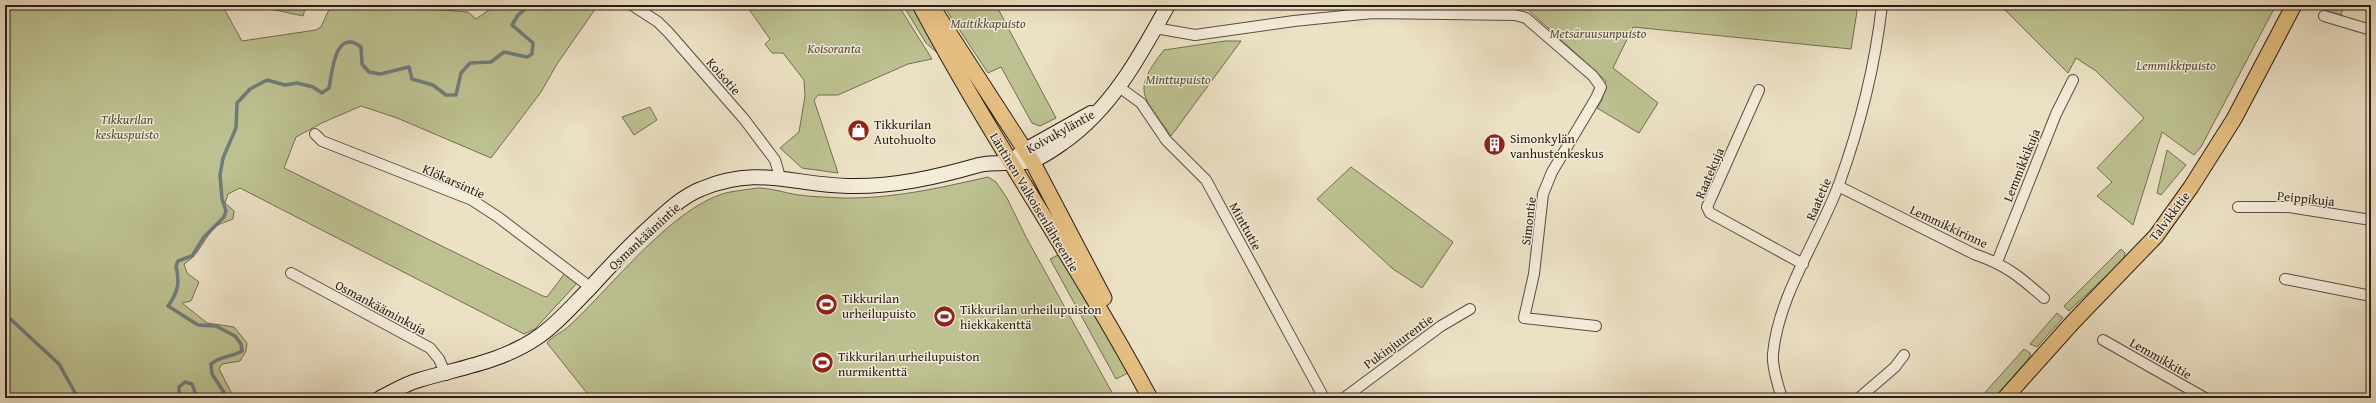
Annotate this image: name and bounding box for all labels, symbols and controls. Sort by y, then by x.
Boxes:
park label: Maitikkapuisto [950,14,1026,33]
park label: Metsäruusunpuisto [1550,24,1647,43]
park label: Koisoranta [806,39,861,58]
street label: Koisotie [702,53,745,99]
park label: Lemmikkipuisto [2135,56,2216,75]
park label: Minttupuisto [1145,70,1211,89]
street label: Koivukyläntie [1022,105,1098,158]
park label: Tikkurilan keskuspuisto [95,110,159,144]
place label: Tikkurilan Autohuolto [874,115,936,149]
shop icon: Tikkurilan Autohuolto [845,118,871,144]
street label: Lemmikkikuja [1998,125,2045,205]
street label: Läntinen Valkoisenlähteentie [985,129,1084,276]
place label: Simonkylän vanhustenkeskus [1510,129,1604,163]
building icon: Simonkylän vanhustenkeskus [1482,132,1508,158]
street label: Raatekuja [1690,144,1729,202]
street label: Klökarsintie [420,159,488,204]
street label: Raatetie [1801,175,1836,224]
street label: Peippikuja [2276,186,2336,211]
street label: Talvikkitie [2144,187,2194,245]
street label: Simontie [1516,196,1541,246]
street label: Osmankäämintie [604,198,684,275]
street label: Minttutie [1225,199,1267,254]
street label: Lemmikkirinne [1907,200,1991,253]
street label: Osmankääminkuja [332,275,431,340]
place label: Tikkurilan urheilupuisto [842,289,917,323]
sports icon: Tikkurilan urheilupuisto [813,292,839,318]
place label: Tikkurilan urheilupuiston hiekkakenttä [960,300,1102,334]
sports icon: Tikkurilan urheilupuiston hiekkakenttä [932,303,958,329]
street label: Pukinjuurentie [1360,310,1437,373]
street label: Lemmikkitie [2126,333,2195,384]
place label: Tikkurilan urheilupuiston nurmikenttä [838,347,980,381]
sports icon: Tikkurilan urheilupuiston nurmikenttä [809,350,835,376]

